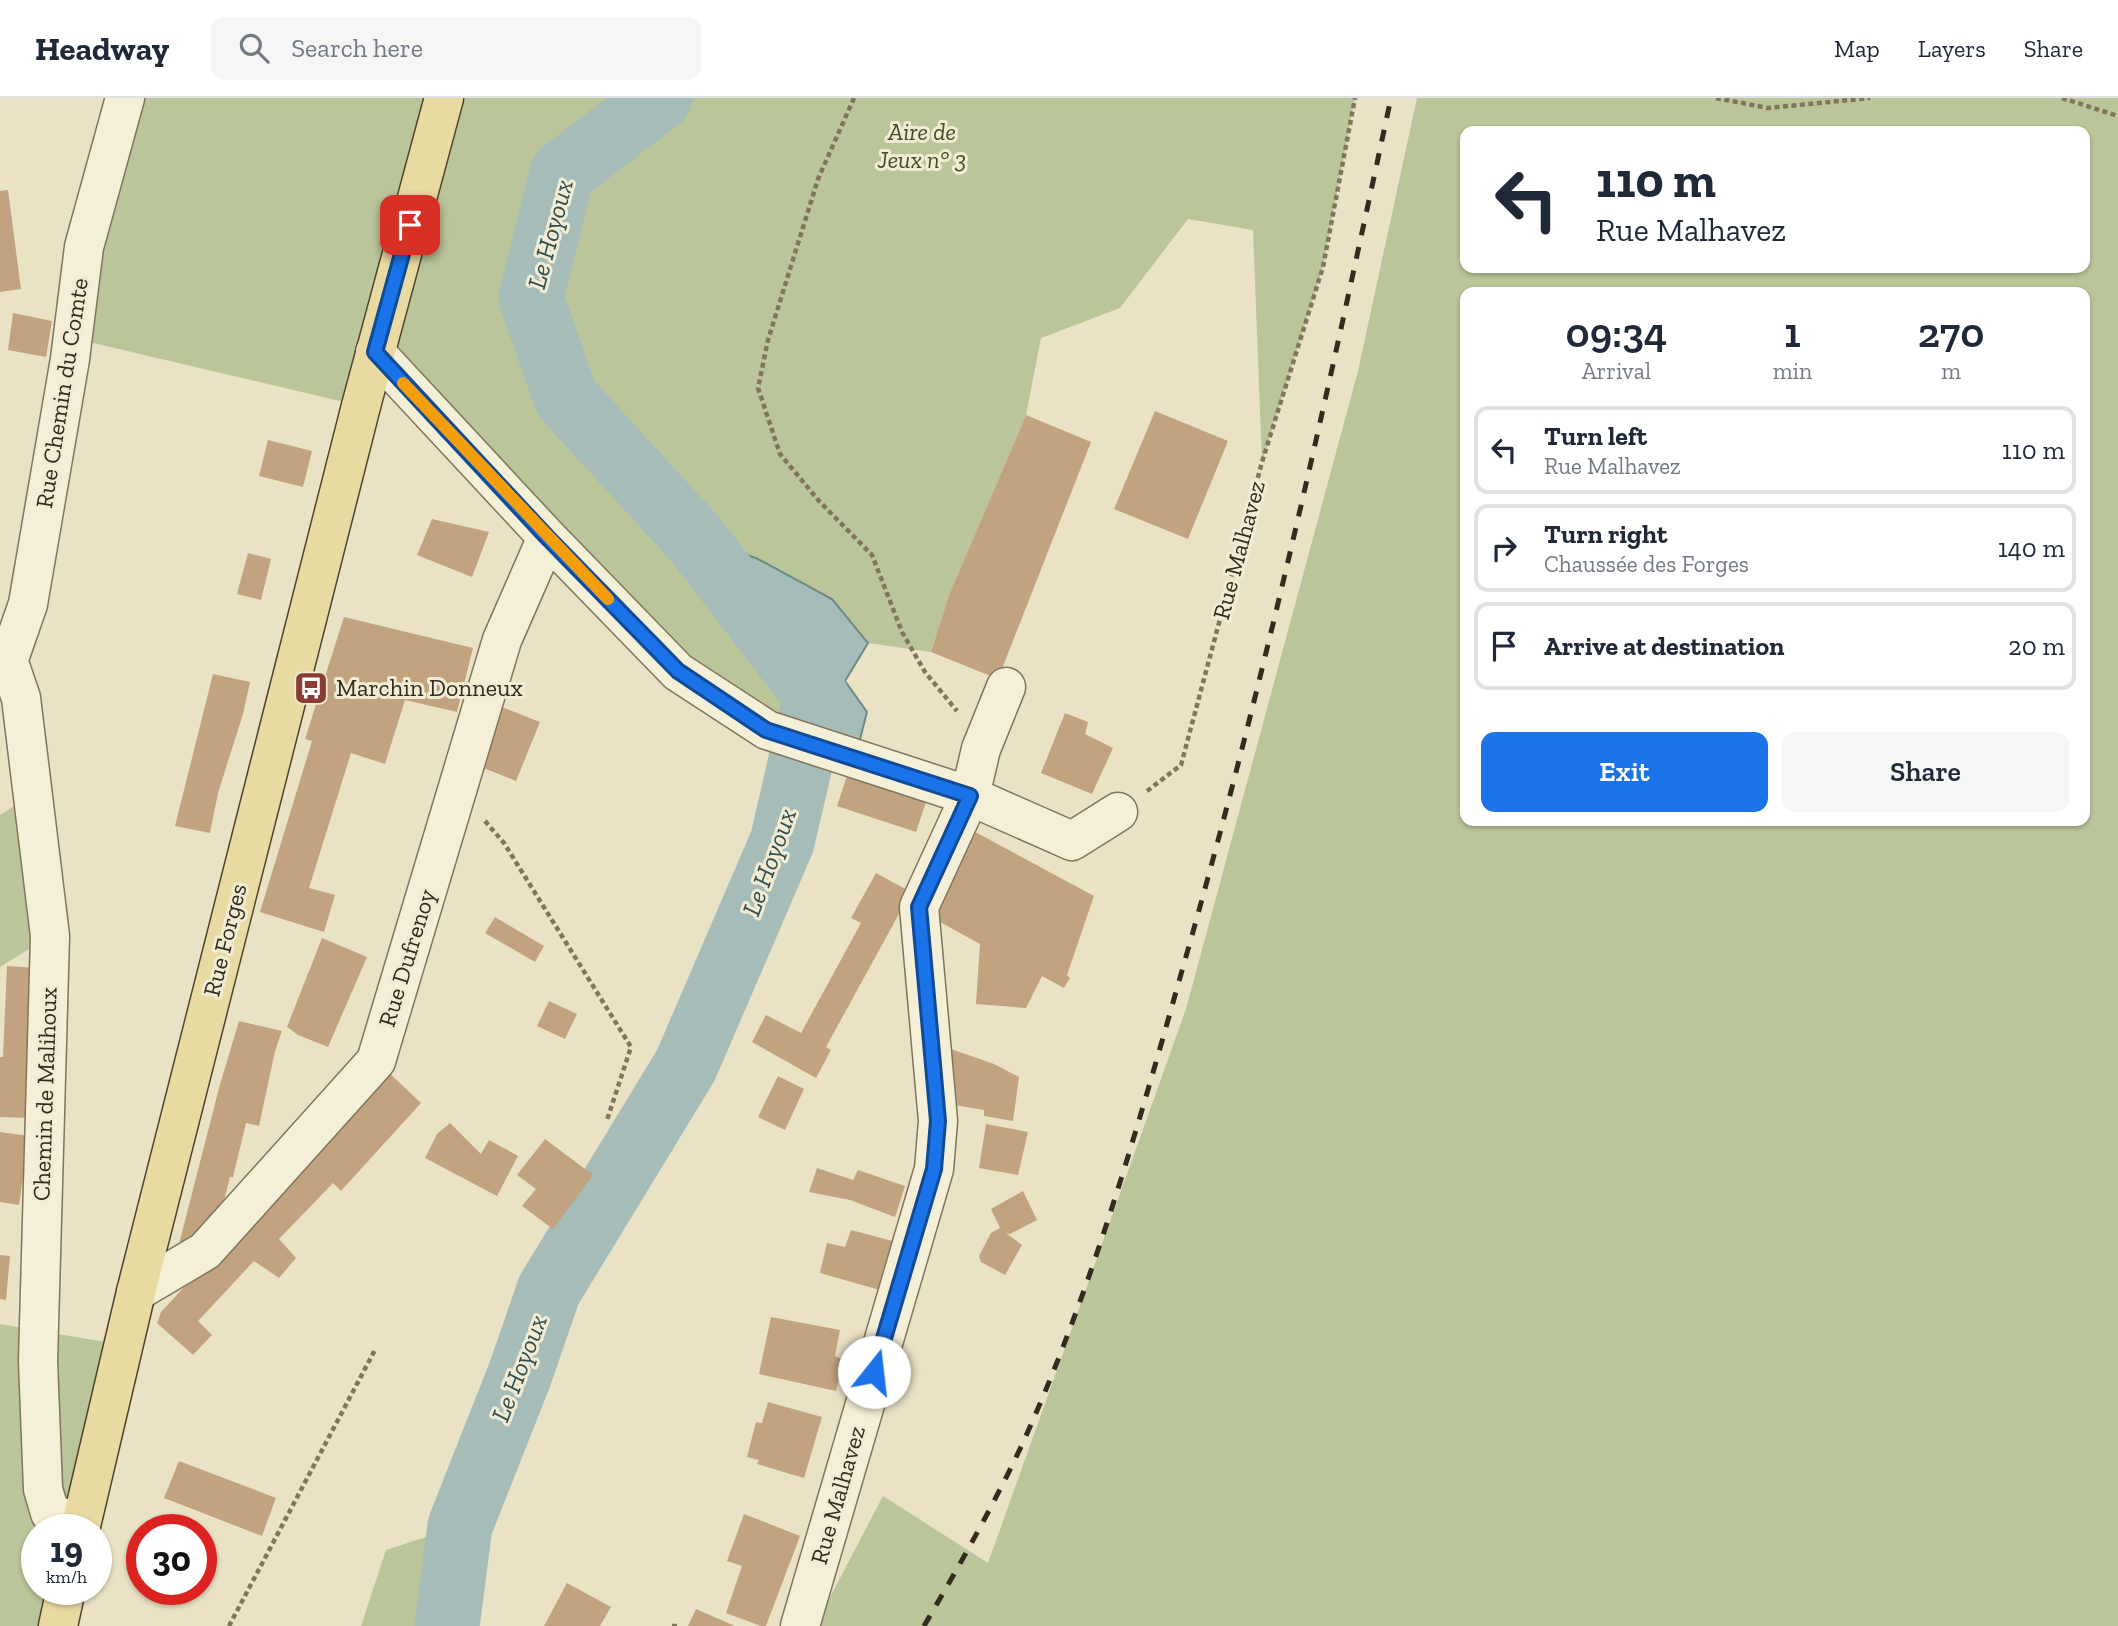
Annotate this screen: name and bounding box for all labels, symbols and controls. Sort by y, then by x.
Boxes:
search box [211,17,701,80]
text: Headway [35,29,169,68]
icon: search [235,29,273,67]
text: Search here [291,32,423,64]
text: Map [1834,34,1880,63]
text: Layers [1918,34,1986,63]
text: Share [2024,34,2083,63]
park label: Aire de Jeux n° 3 [877,117,966,174]
text: 110 m [1596,151,1716,210]
icon: left [1481,154,1572,245]
water label: Le Hoyoux [520,176,580,292]
pin [380,195,440,255]
icon: arrive [391,206,429,244]
text: Rue Malhavez [1596,211,1786,249]
street label: Rue Chemin du Comte [29,276,94,510]
text: 09:34 [1565,307,1667,358]
text: 1 [1784,307,1801,358]
text: 270 [1918,307,1984,358]
text: Arrival [1582,357,1651,385]
text: min [1773,357,1812,385]
text: m [1941,357,1961,385]
text: Turn left [1544,420,1647,452]
icon: left [1485,431,1523,469]
text: 110 m [2002,434,2065,466]
text: Rue Malhavez [1544,452,1681,480]
street label: Rue Malhavez [1206,477,1271,623]
text: Turn right [1544,518,1667,550]
icon: right [1485,529,1523,567]
text: 140 m [1998,532,2065,564]
text: Chaussée des Forges [1544,550,1749,578]
icon: arrive [1485,627,1523,665]
text: Arrive at destination [1544,630,1784,662]
text: 20 m [2008,630,2065,662]
bus stop icon: Marchin Donneux [292,669,330,707]
place label: Marchin Donneux [336,673,523,702]
button: Exit [1481,732,1768,812]
button: Share [1782,732,2069,812]
water label: Le Hoyoux [735,804,803,920]
street label: Rue Forges [197,880,253,999]
street label: Rue Dufrenoy [372,885,441,1030]
street label: Chemin de Malihoux [26,987,63,1201]
water label: Le Hoyoux [484,1310,554,1426]
position arrow [837,1335,911,1409]
street label: Rue Malhavez [804,1422,871,1567]
speed limit sign: 30 [126,1514,217,1605]
text: 19 [50,1529,83,1571]
text: km/h [46,1566,87,1588]

